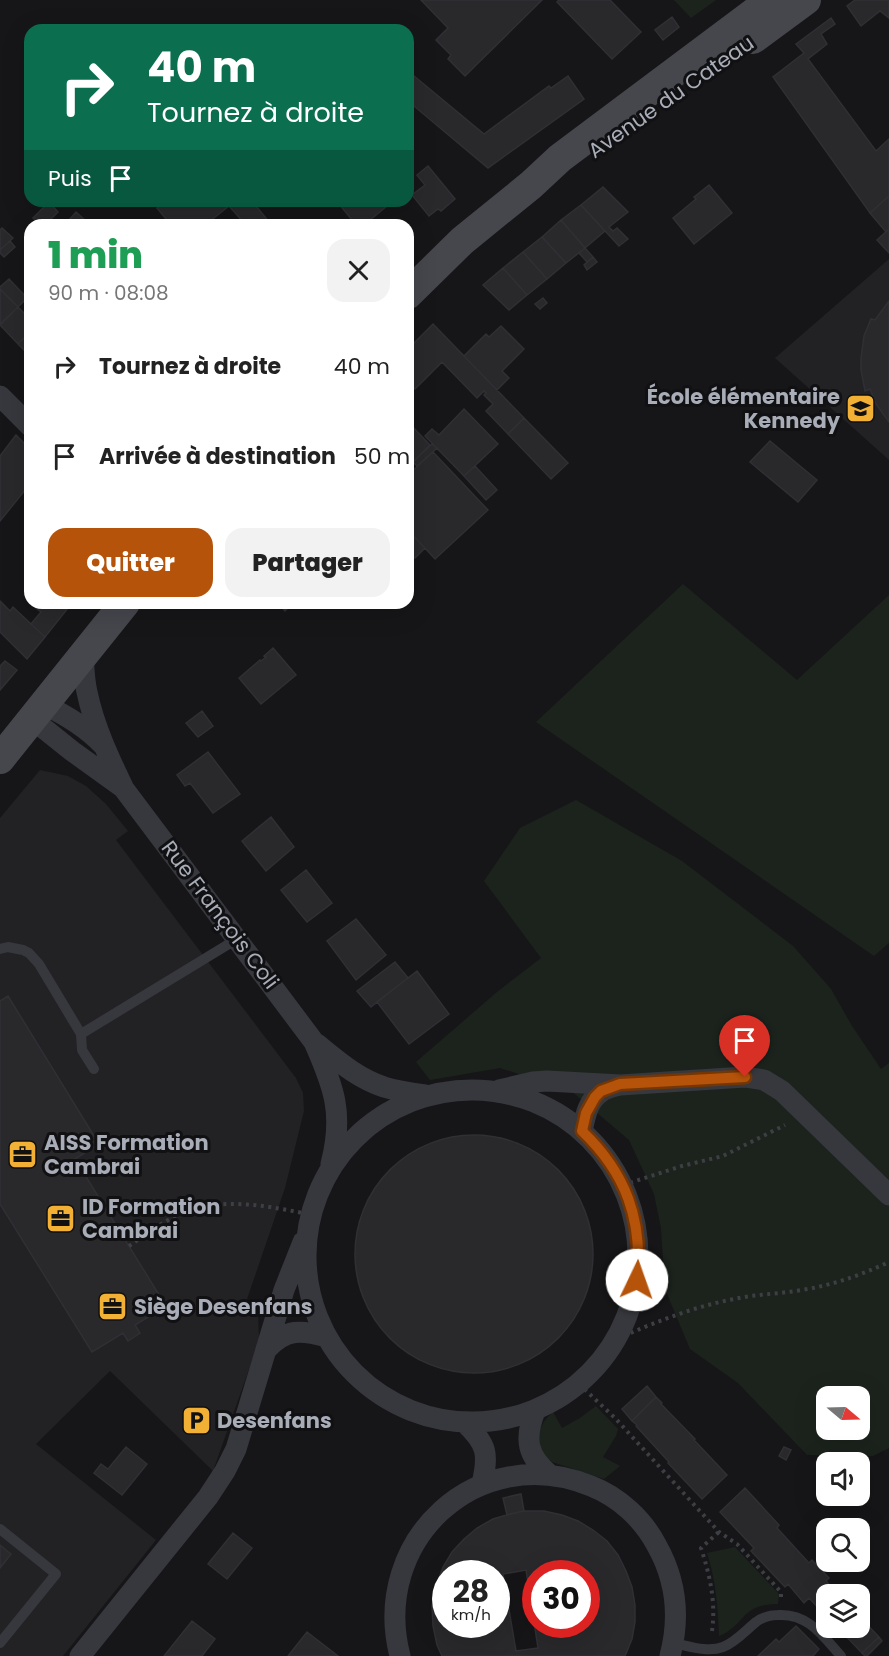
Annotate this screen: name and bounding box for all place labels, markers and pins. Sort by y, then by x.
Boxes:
place label: École élémentaire Kennedy [647,382,841,435]
school or university icon: École élémentaire Kennedy [845,393,877,425]
pin [719,1015,770,1077]
place label: AISS Formation Cambrai [44,1128,209,1181]
office icon: AISS Formation Cambrai [7,1139,39,1171]
place label: ID Formation Cambrai [82,1192,221,1245]
office icon: ID Formation Cambrai [45,1203,77,1235]
office icon: Siège Desenfans [97,1291,129,1323]
place label: Siège Desenfans [134,1292,312,1321]
parking icon: Desenfans [180,1405,212,1437]
place label: Desenfans [217,1406,332,1435]

